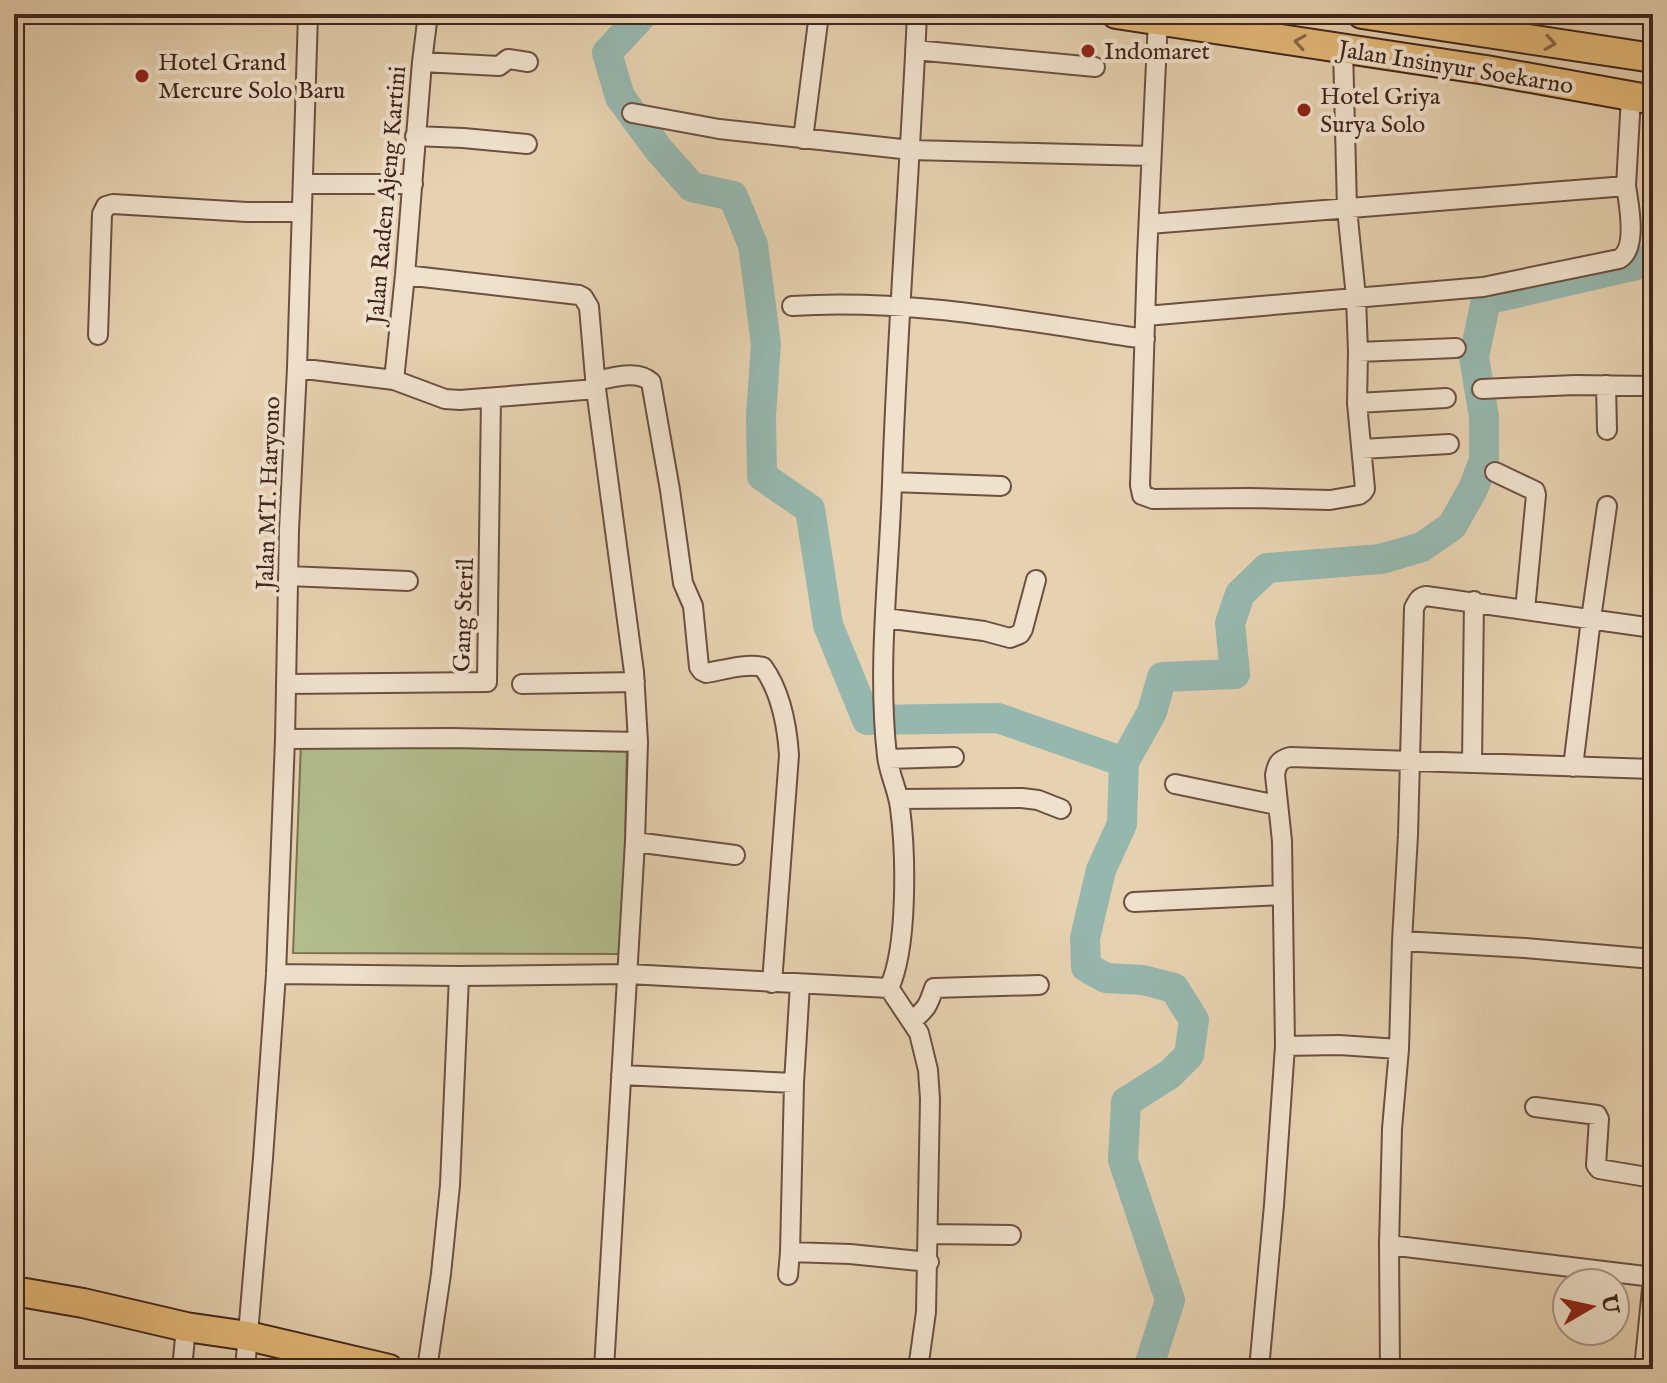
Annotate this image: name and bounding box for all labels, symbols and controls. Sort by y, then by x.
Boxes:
one-way arrow [1293,34,1307,51]
street label: Jalan Insinyur Soekarno [1333,34,1575,102]
one-way arrow [1543,34,1557,51]
place label: Indomaret [1104,37,1210,68]
marker: Indomaret [1079,42,1097,60]
place label: Hotel Grand Mercure Solo Baru [158,48,345,107]
street label: Jalan Raden Ajeng Kartini [360,65,414,329]
marker: Hotel Grand Mercure Solo Baru [133,67,151,85]
place label: Hotel Griya Surya Solo [1320,82,1441,141]
marker: Hotel Griya Surya Solo [1295,101,1313,119]
street label: Jalan MT. Haryono [251,396,288,593]
street label: Gang Steril [447,557,482,672]
north arrow [1551,1267,1631,1347]
text: U [1593,1292,1624,1317]

